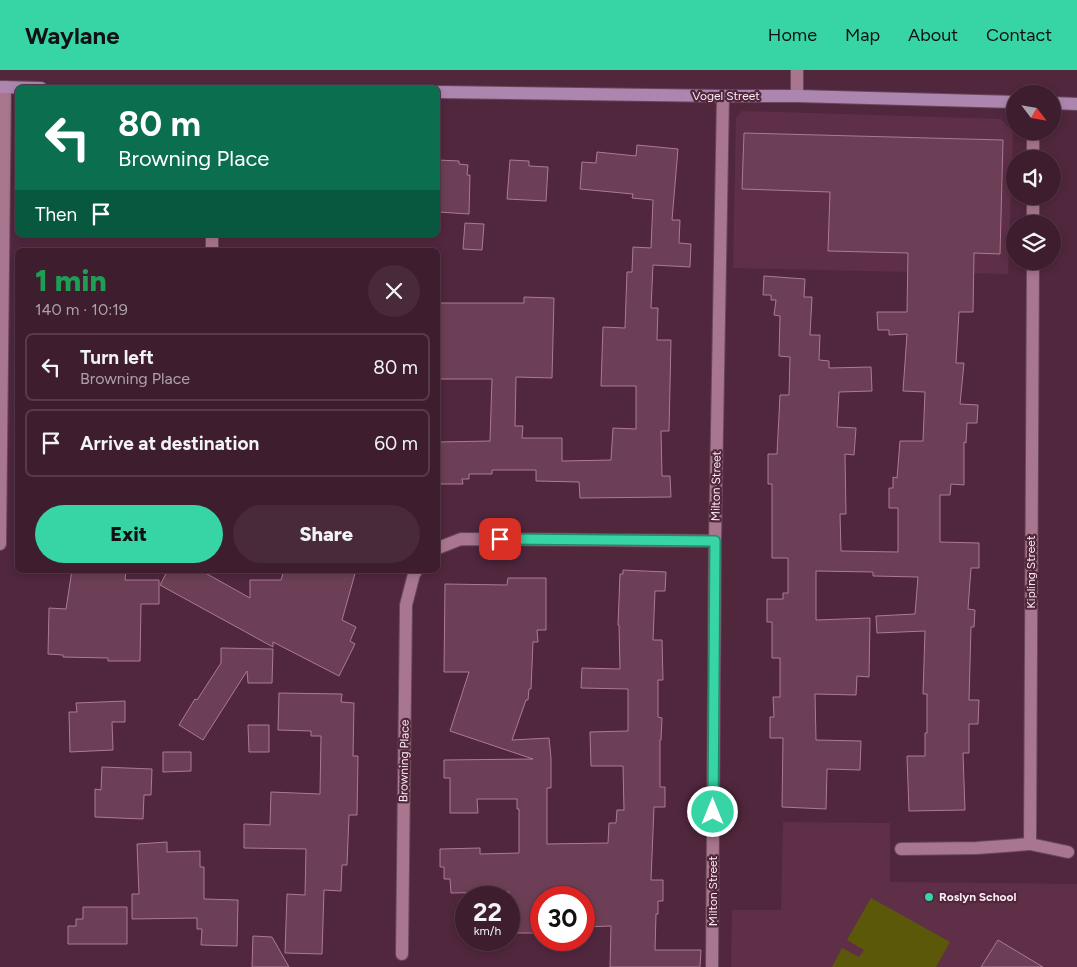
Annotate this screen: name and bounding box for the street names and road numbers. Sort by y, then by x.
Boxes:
street label: Vogel Street [692,89,760,103]
street label: Milton Street [708,450,724,521]
street label: Kipling Street [1024,535,1038,608]
street label: Browning Place [396,719,412,802]
street label: Milton Street [706,855,720,926]

